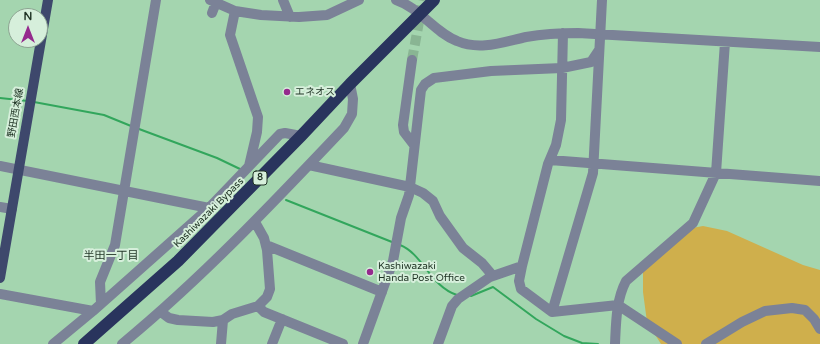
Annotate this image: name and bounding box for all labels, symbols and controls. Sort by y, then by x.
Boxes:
north arrow [8,8,48,48]
text: N [24,10,32,23]
place label: エネオス [295,86,335,98]
street label: 野田西本線 [6,87,26,139]
marker: エネオス [282,87,292,97]
road number: 8 [253,171,267,185]
street label: Kashiwazaki Bypass [172,176,246,250]
district label: 半田一丁目 [84,249,138,263]
place label: Kashiwazaki Handa Post Office [378,260,465,284]
marker: Kashiwazaki Handa Post Office [365,267,375,277]

